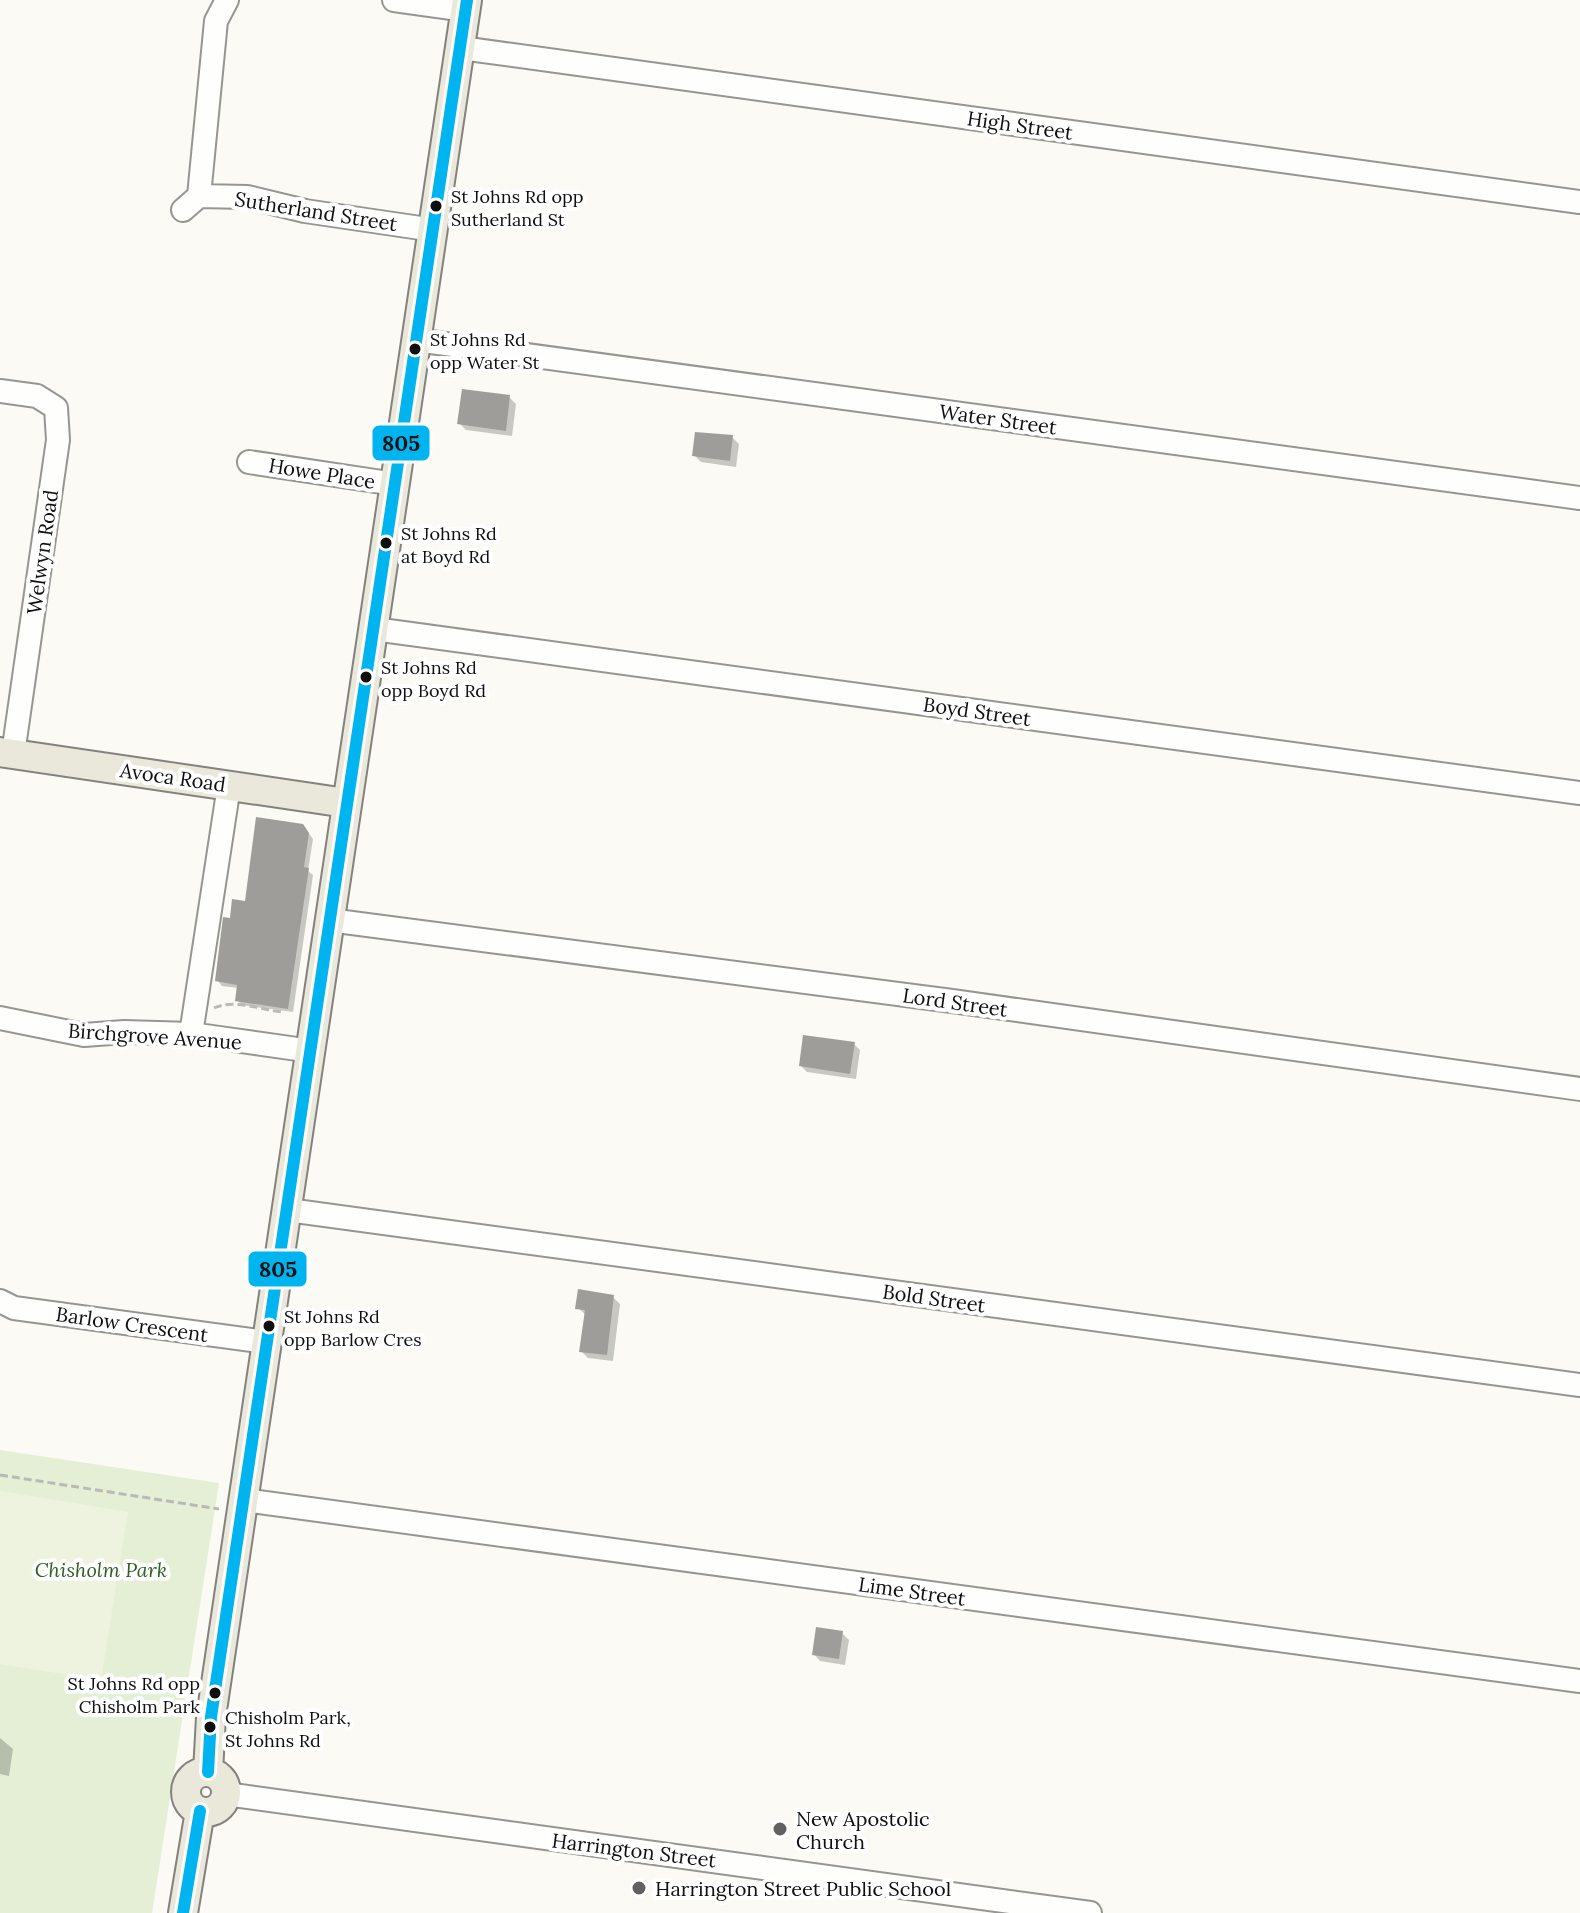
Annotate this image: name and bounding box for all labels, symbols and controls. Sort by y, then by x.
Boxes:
street label: High Street [965,105,1075,145]
place label: St Johns Rd opp Sutherland St [451,185,583,231]
street label: Sutherland Street [233,186,399,236]
marker: St Johns Rd opp Sutherland St [428,198,444,214]
place label: St Johns Rd opp Water St [430,328,540,374]
marker: St Johns Rd opp Water St [407,341,423,357]
street label: Water Street [938,398,1059,440]
line badge: 805 [371,424,431,462]
text: 805 [382,429,420,457]
street label: Howe Place [267,452,377,494]
street label: Welwyn Road [21,488,63,616]
place label: St Johns Rd at Boyd Rd [401,522,497,568]
marker: St Johns Rd at Boyd Rd [378,535,394,551]
place label: St Johns Rd opp Boyd Rd [381,656,486,702]
marker: St Johns Rd opp Boyd Rd [358,669,374,685]
street label: Boyd Street [922,691,1033,731]
street label: Avoca Road [118,757,227,797]
street label: Lord Street [901,982,1009,1022]
street label: Birchgrove Avenue [67,1017,243,1055]
line badge: 805 [247,1250,308,1288]
text: 805 [259,1255,297,1283]
street label: Bold Street [881,1278,987,1318]
street label: Barlow Crescent [54,1301,210,1347]
place label: St Johns Rd opp Barlow Cres [284,1305,422,1351]
marker: St Johns Rd opp Barlow Cres [261,1318,277,1334]
park label: Chisholm Park [35,1557,167,1582]
street label: Lime Street [857,1571,967,1611]
place label: St Johns Rd opp Chisholm Park [68,1672,200,1718]
marker: St Johns Rd opp Chisholm Park [207,1685,223,1701]
place label: Chisholm Park, St Johns Rd [225,1706,351,1752]
marker: Chisholm Park, St Johns Rd [202,1719,218,1735]
place label: New Apostolic Church [796,1806,930,1854]
marker: New Apostolic Church [771,1820,789,1838]
street label: Harrington Street [550,1828,718,1873]
place label: Harrington Street Public School [655,1876,951,1901]
marker: Harrington Street Public School [630,1879,648,1897]

